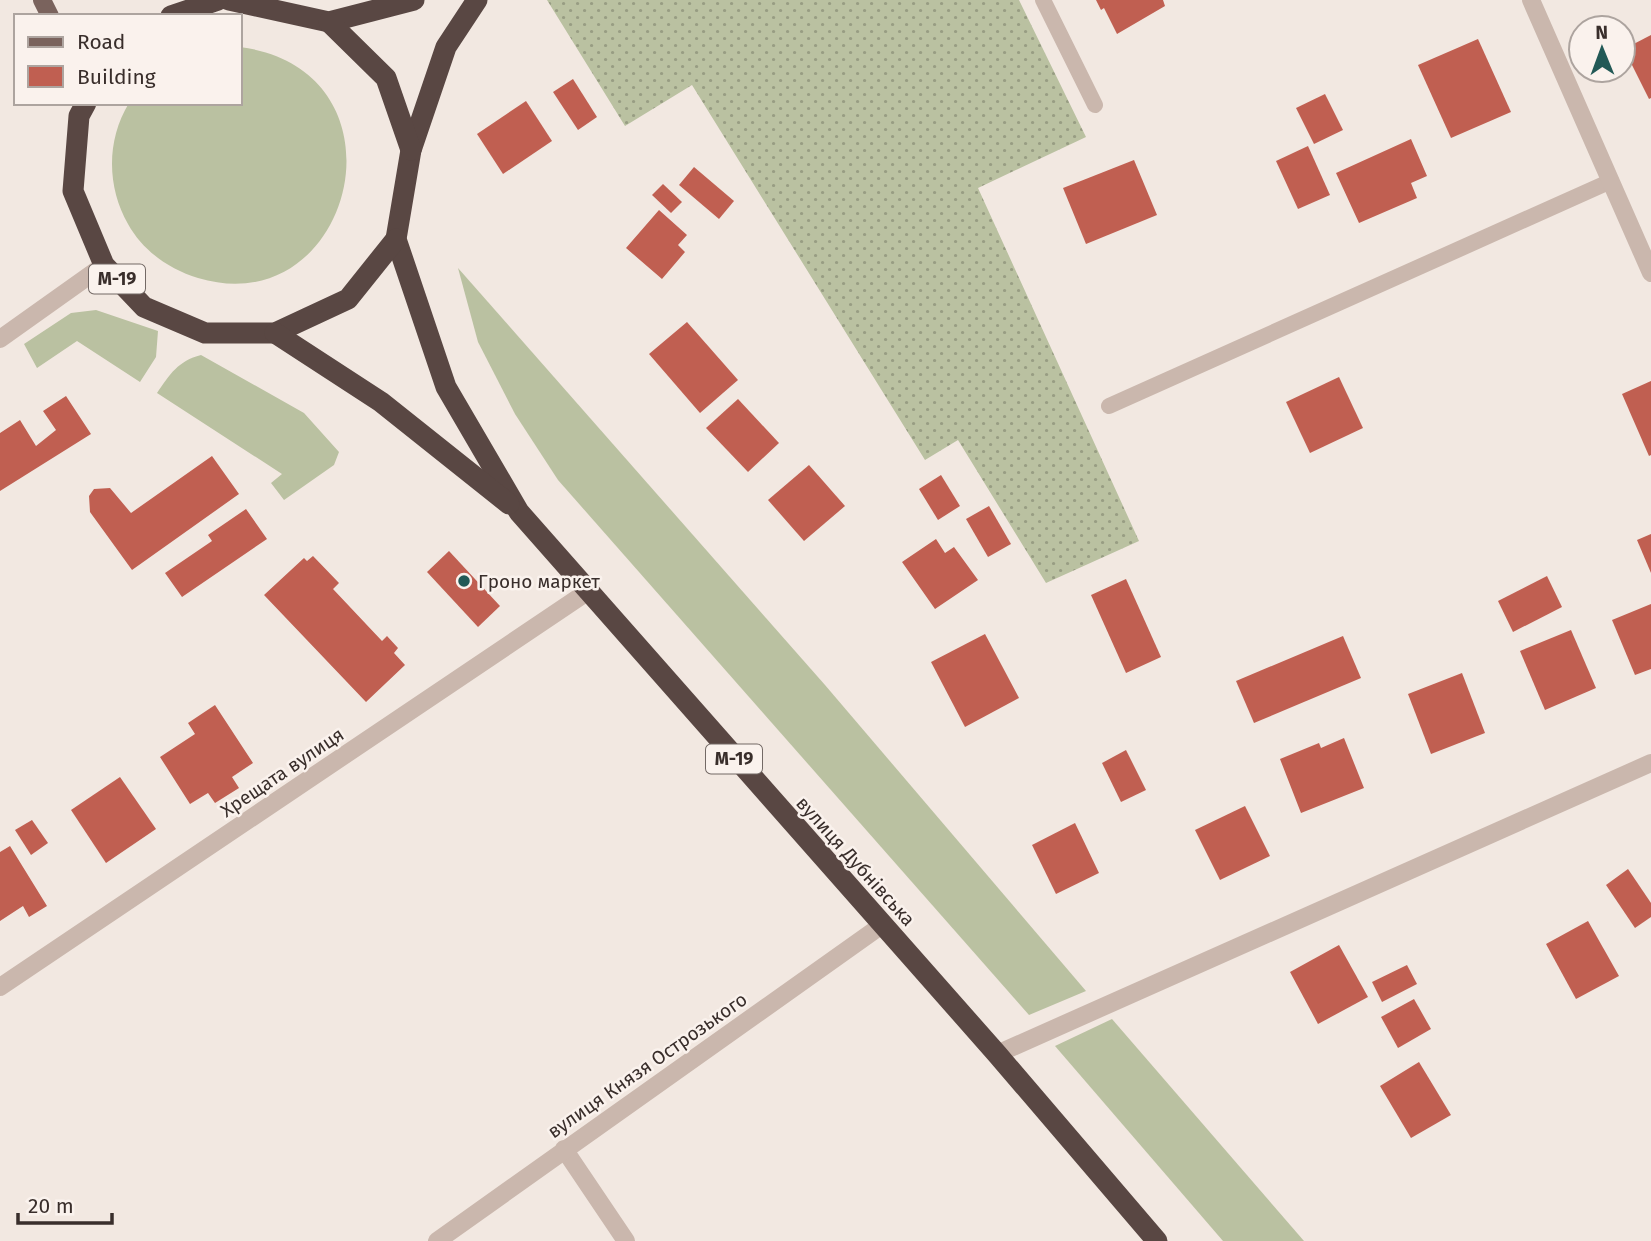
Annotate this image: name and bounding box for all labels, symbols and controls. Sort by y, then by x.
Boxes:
legend [14,14,242,105]
north arrow [1567,14,1637,84]
text: N [1595,21,1608,44]
text: Road [77,29,125,55]
text: Building [77,64,156,90]
road number: М-19 [89,264,145,293]
place label: Гроно маркет [478,570,600,593]
marker: Гроно маркет [456,573,472,589]
street label: Хрещата вулиця [216,723,348,822]
road number: М-19 [706,744,762,774]
street label: вулиця Дубнівська [791,792,920,931]
street label: вулиця Князя Острозького [543,988,751,1143]
scale bar [18,1182,112,1226]
text: 20 m [28,1193,74,1219]

